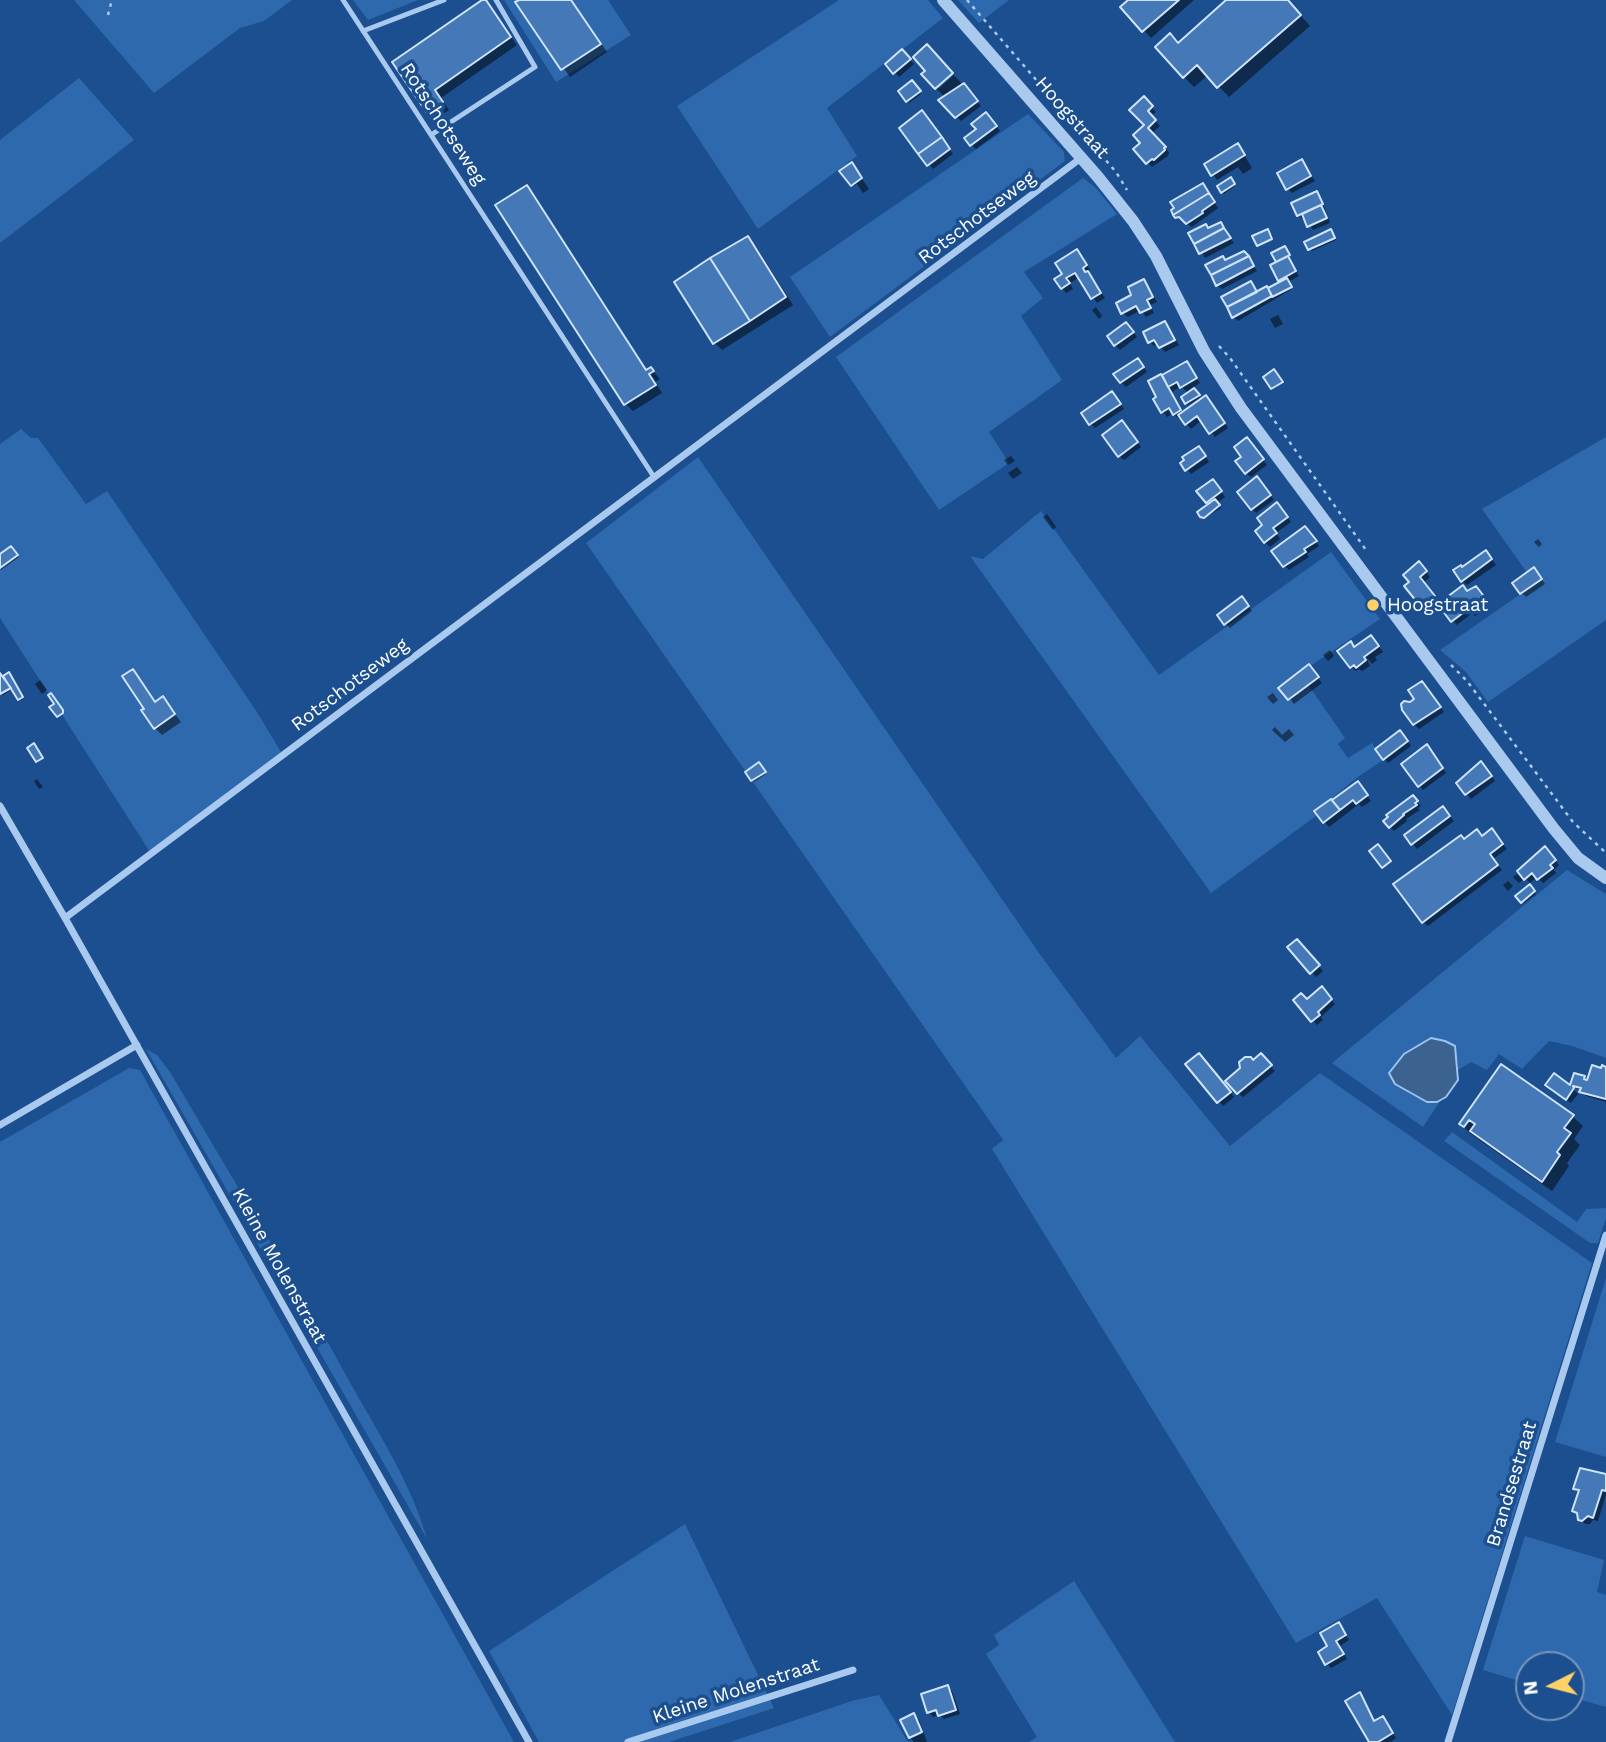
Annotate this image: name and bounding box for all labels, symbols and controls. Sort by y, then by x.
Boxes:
street label: Rotschotseweg [395,59,491,189]
street label: Hoogstraat [1030,72,1114,164]
street label: Rotschotseweg [914,167,1040,269]
place label: Hoogstraat [1387,594,1488,616]
marker: Hoogstraat [1365,597,1381,613]
street label: Rotschotseweg [287,634,413,736]
street label: Kleine Molenstraat [227,1184,331,1348]
street label: Brandsestraat [1482,1419,1542,1549]
north arrow [1515,1651,1585,1721]
street label: Kleine Molenstraat [650,1653,822,1729]
text: N [1518,1680,1543,1696]

